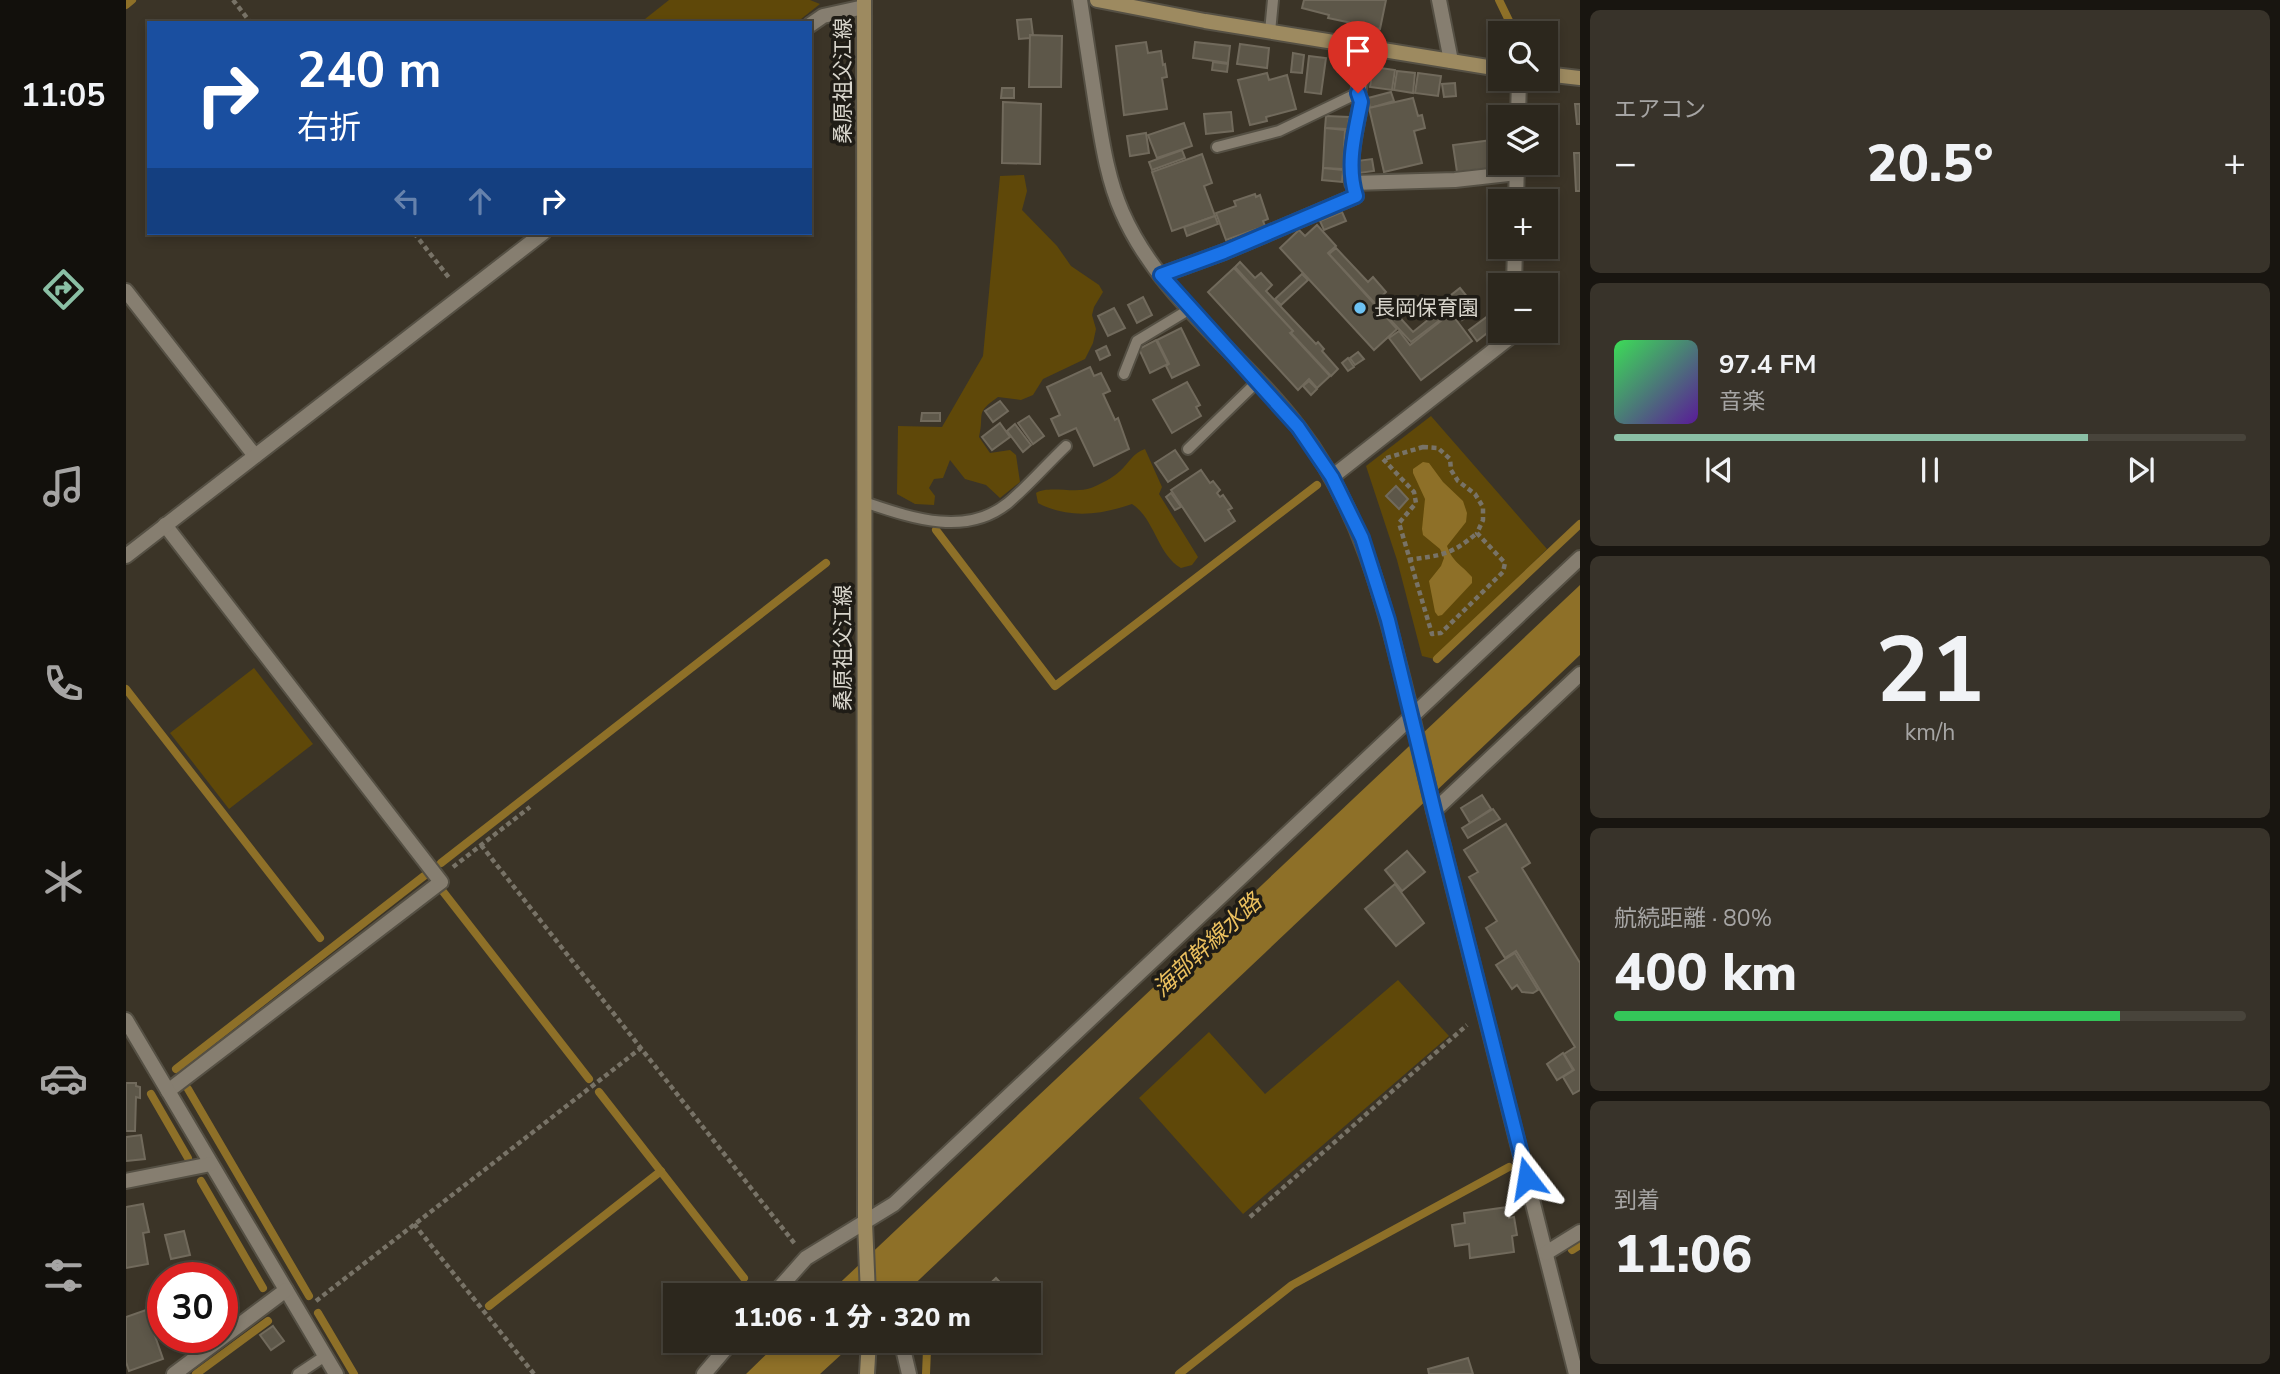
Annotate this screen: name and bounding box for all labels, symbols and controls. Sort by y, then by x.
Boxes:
street label: 桑原祖父江線 [829,18,857,144]
pin [1328,21,1388,93]
map controls [1488,21,1558,343]
button: search [1488,21,1558,91]
icon: arrive [1339,32,1377,70]
text: 240 m [297,37,441,104]
icon: right [182,49,273,140]
text: 11:05 [21,74,105,117]
text: エアコン [1614,94,1706,125]
button: layers [1488,105,1558,175]
text: 右折 [297,106,361,149]
text: 20.5° [1866,128,1994,199]
text: − [1614,138,1637,189]
text: + [2223,138,2246,189]
icon: left [388,182,426,220]
icon: ahead [461,182,499,220]
icon: right [534,182,572,220]
button: + [1488,189,1558,259]
icon: directions [39,265,88,314]
button: − [1488,273,1558,343]
place label: 長岡保育園 [1374,294,1479,322]
marker: 長岡保育園 [1352,300,1368,316]
text: 97.4 FM [1719,347,1816,382]
text: 音楽 [1719,386,1765,417]
icon: previous [1700,451,1738,489]
icon: pause [1911,451,1949,489]
icon: next [2122,451,2160,489]
icon: music [39,462,88,511]
street label: 桑原祖父江線 [829,585,857,711]
text: 21 [1875,609,1985,733]
icon: phone [39,659,88,708]
text: km/h [1905,717,1955,748]
icon: climate [39,857,88,906]
water label: 海部幹線水路 [1146,886,1270,1004]
text: 航続距離 · 80% [1614,903,1772,934]
text: 400 km [1614,937,1797,1008]
icon: car [39,1054,88,1103]
position arrow [1490,1141,1564,1215]
text: 到着 [1614,1185,1660,1216]
text: 11:06 [1614,1219,1752,1290]
icon: filters [39,1251,88,1300]
speed limit sign: 30 [147,1262,238,1353]
text: 11:06 · 1 分 · 320 m [733,1300,971,1335]

